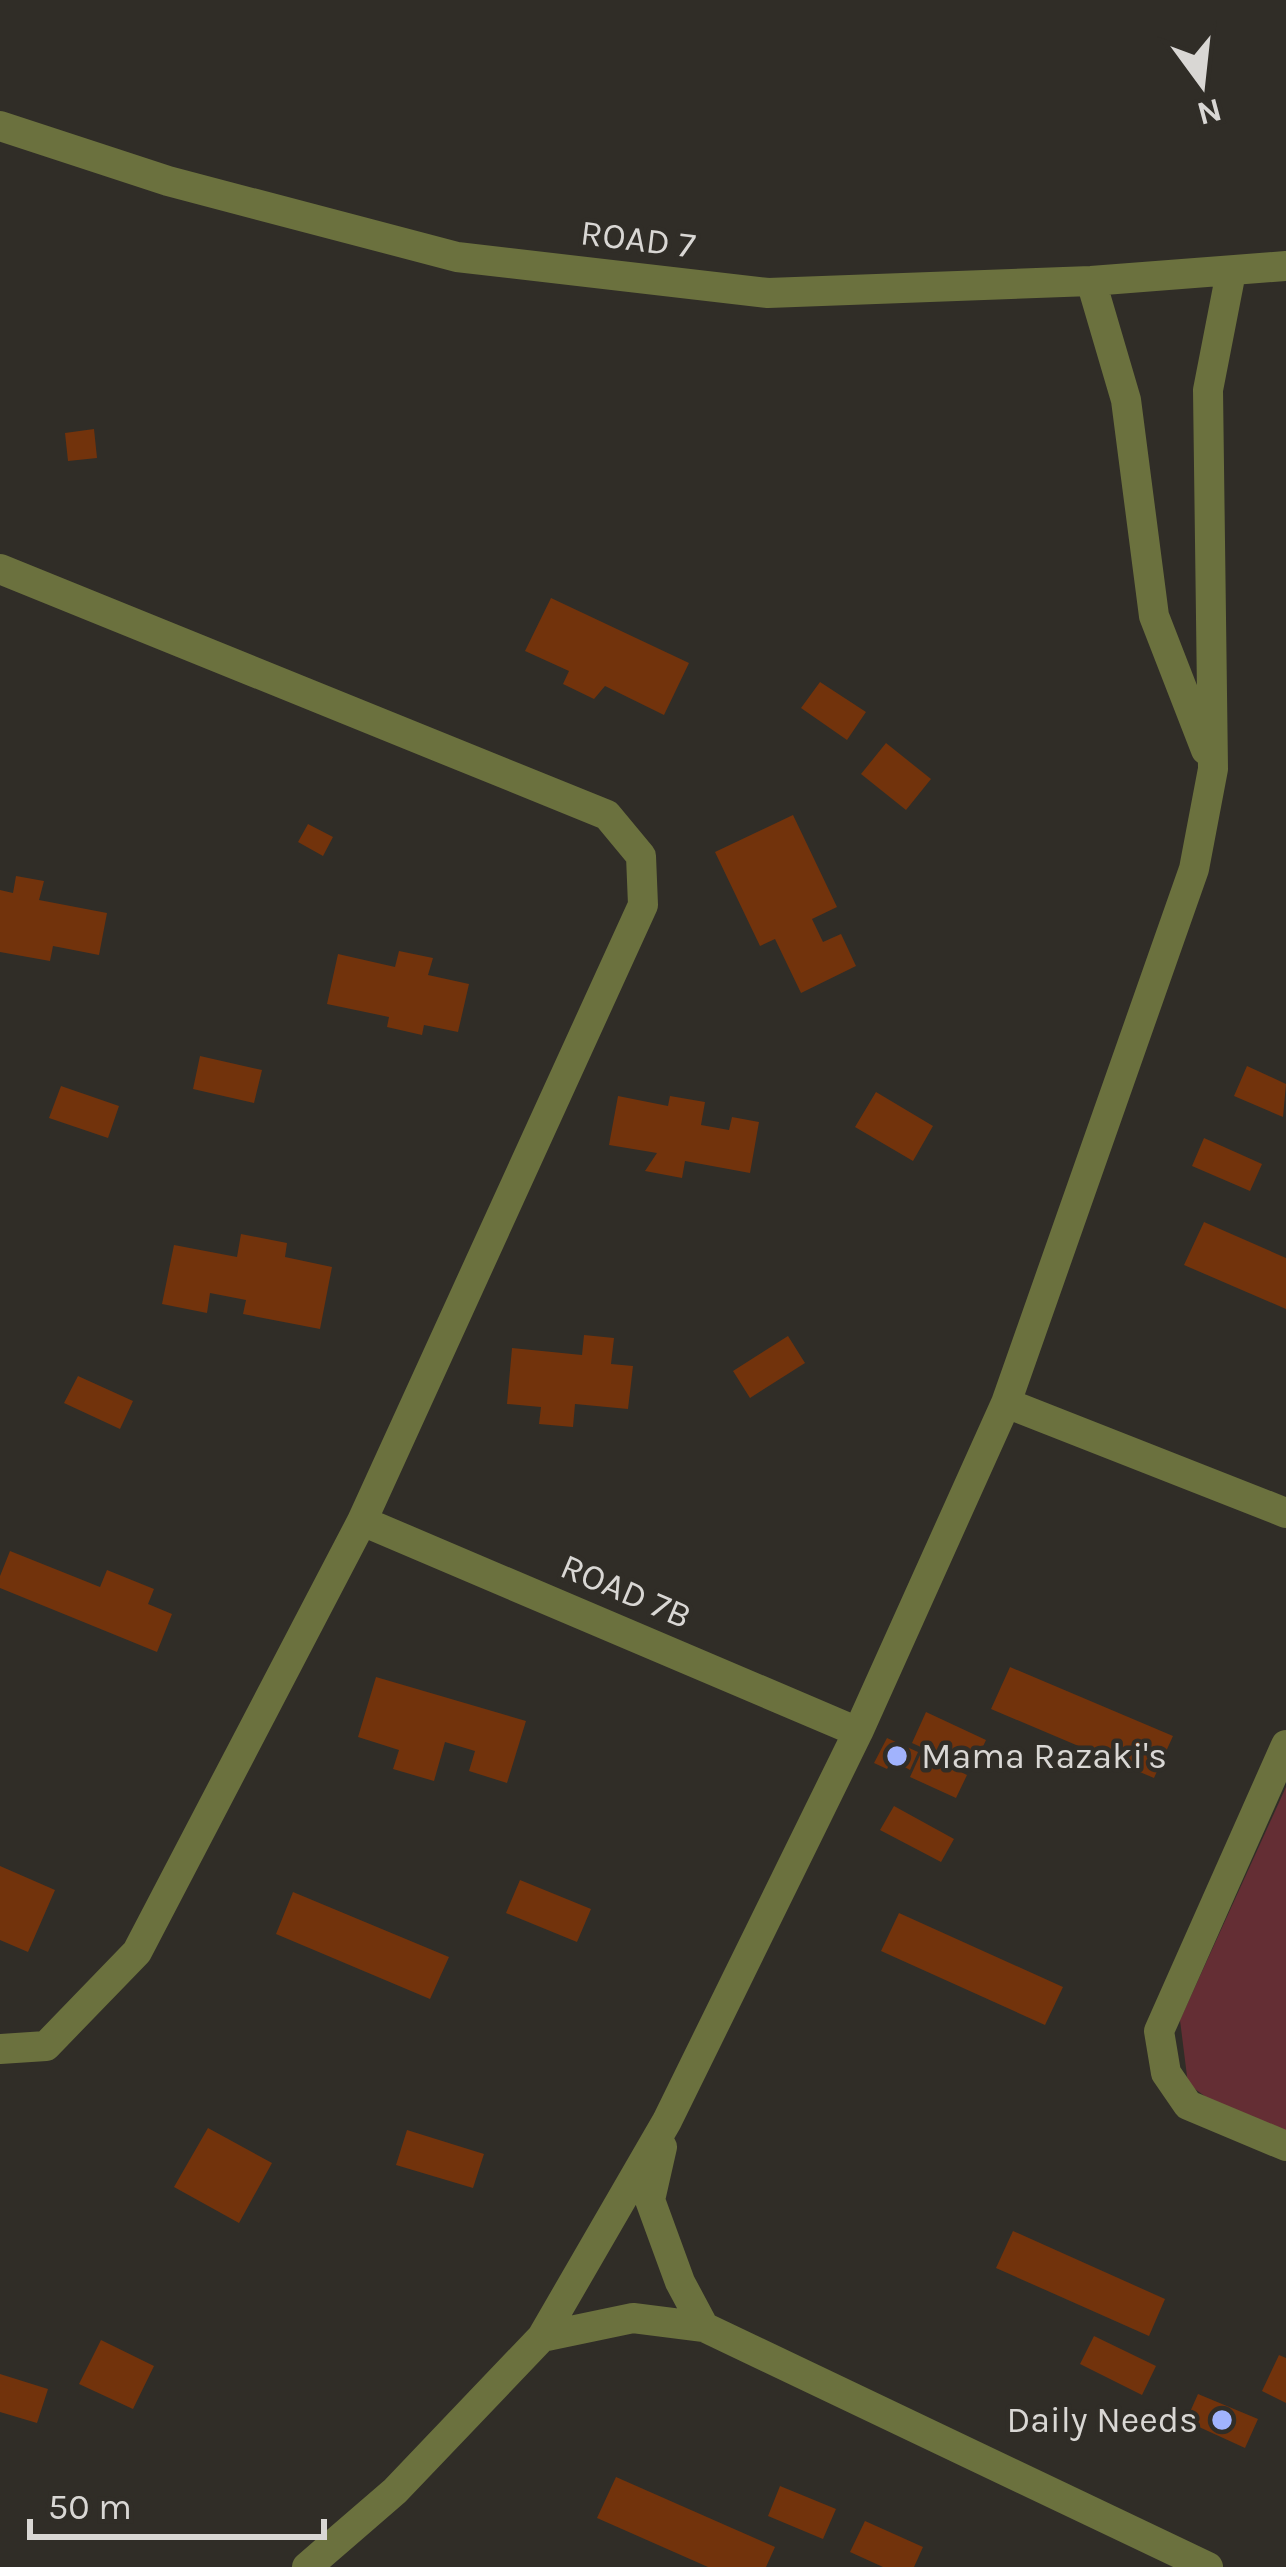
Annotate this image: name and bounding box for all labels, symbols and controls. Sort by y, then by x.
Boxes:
north arrow [1142,24,1262,144]
text: N [1193,91,1226,133]
street label: ROAD 7 [578,211,698,267]
street label: ROAD 7B [554,1545,698,1637]
place label: Mama Razaki's [921,1735,1167,1777]
marker: Mama Razaki's [884,1743,910,1769]
place label: Daily Needs [1006,2399,1198,2441]
marker: Daily Needs [1209,2407,1235,2433]
scale bar [30,2465,324,2539]
text: 50 m [48,2486,132,2528]

